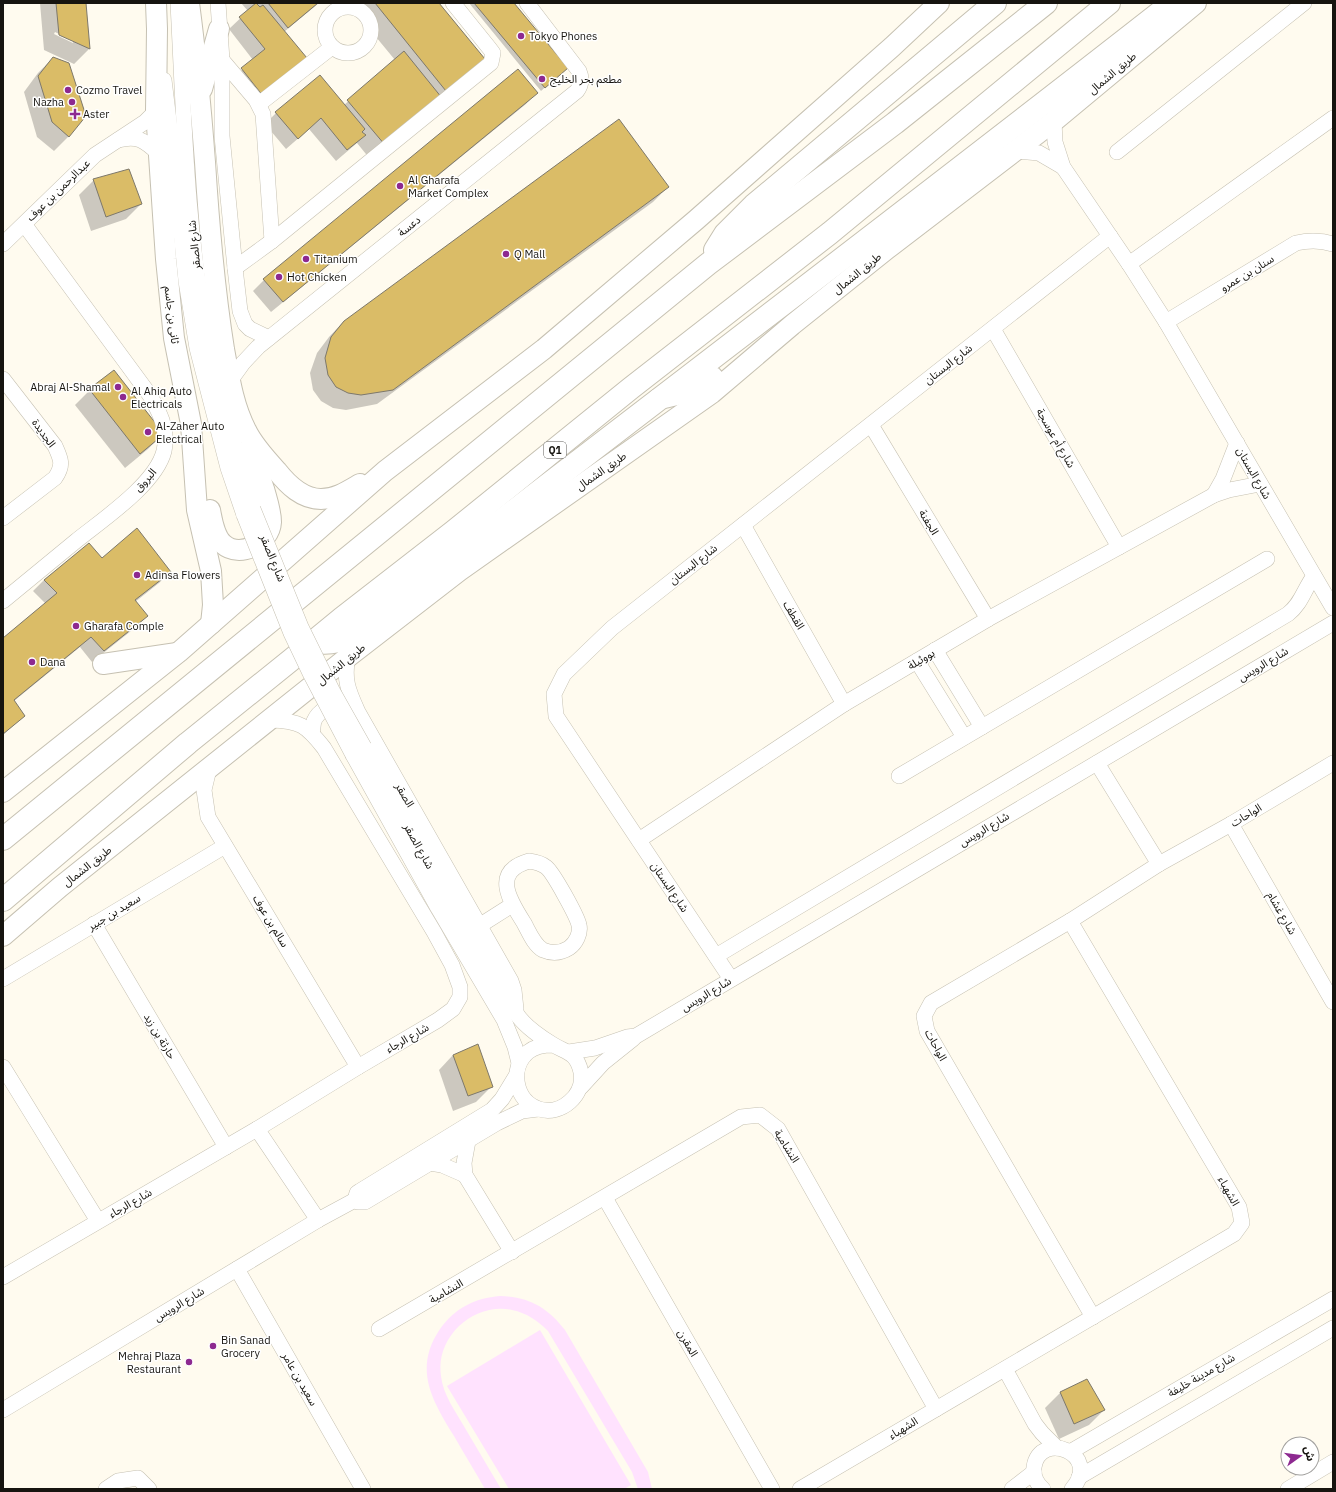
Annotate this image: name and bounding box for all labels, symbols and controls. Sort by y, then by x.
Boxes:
place label: Tokyo Phones [529,29,597,43]
marker: Tokyo Phones [516,31,526,41]
street label: طريق الشمال [1085,49,1139,97]
place label: مطعم بحر الخليج [550,72,622,88]
marker: مطعم بحر الخليج [537,74,547,84]
place label: Cozmo Travel [76,83,142,97]
marker: Cozmo Travel [63,85,73,95]
place label: Nazha [33,95,64,109]
marker: Nazha [67,97,77,107]
place label: Aster [83,107,109,121]
marker: Aster [70,109,80,119]
street label: عبدالرحمن بن عوف [23,156,93,224]
place label: Al Gharafa Market Complex [408,173,489,200]
marker: Al Gharafa Market Complex [395,181,405,191]
street label: دعسة [395,213,423,239]
street label: شارع الصقر [184,219,205,271]
place label: Q Mall [514,247,545,261]
marker: Q Mall [501,249,511,259]
street label: طريق الشمال [830,249,884,297]
street label: سنان بن عمرو [1217,251,1277,295]
place label: Titanium [314,252,358,266]
marker: Titanium [301,254,311,264]
place label: Hot Chicken [287,270,347,284]
marker: Hot Chicken [274,272,284,282]
street label: ثانى بن جاسم [160,285,182,345]
street label: شارع البستان [921,341,976,388]
place label: Abraj Al-Shamal [30,380,110,394]
marker: Abraj Al-Shamal [113,382,123,392]
place label: Al Ahiq Auto Electricals [131,384,192,411]
marker: Al Ahiq Auto Electricals [118,392,128,402]
street label: شارع أم عوسجة [1033,406,1079,471]
street label: الجديدة [29,416,59,450]
place label: Al-Zaher Auto Electrical [156,419,224,446]
marker: Al-Zaher Auto Electrical [143,427,153,437]
road number: Q1 [544,442,566,458]
street label: شارع البستان [1233,445,1275,502]
street label: طريق الشمال [573,449,629,493]
street label: البروق [131,465,159,495]
street label: الجفنة [916,507,942,537]
street label: شارع الصقر [256,531,289,584]
street label: شارع البستان [666,541,721,588]
place label: Adinsa Flowers [145,568,220,582]
marker: Adinsa Flowers [132,570,142,580]
street label: القطف [780,598,808,632]
place label: Gharafa Comple [84,619,164,633]
marker: Gharafa Comple [71,621,81,631]
street label: طريق الشمال [314,640,368,688]
street label: شارع الرويس [1235,643,1291,685]
street label: بووثيلة [905,645,937,673]
place label: Dana [40,655,66,669]
marker: Dana [27,657,37,667]
street label: الصقر [392,779,417,810]
street label: الواحات [1228,800,1264,830]
street label: شارع الرويس [956,808,1012,850]
street label: شارع الصقر [399,820,437,872]
street label: طريق الشمال [60,843,114,890]
street label: شارع البستان [647,859,692,916]
street label: شارع غشام [1263,889,1300,938]
street label: سعيد بن جبير [84,891,143,934]
street label: سالم بن عوف [248,892,292,951]
street label: شارع الرويس [678,973,734,1015]
street label: حارثة بن زيد [141,1011,179,1062]
street label: شارع الرجاء [383,1020,432,1057]
street label: الواحات [922,1027,950,1063]
street label: النشامية [771,1127,803,1165]
street label: الشهباء [1215,1174,1243,1208]
street label: شارع الرجاء [106,1185,155,1222]
street label: النشامية [426,1276,466,1306]
street label: شارع الرويس [151,1283,207,1325]
street label: المقرن [675,1327,701,1359]
place label: Bin Sanad Grocery [221,1333,271,1360]
marker: Bin Sanad Grocery [208,1341,218,1351]
place label: Mehraj Plaza Restaurant [118,1349,181,1376]
street label: سعيد بن عامر [279,1349,321,1409]
street label: شارع مدينة خليفة [1165,1350,1238,1401]
marker: Mehraj Plaza Restaurant [184,1357,194,1367]
street label: الشهباء [886,1414,920,1442]
north arrow [1280,1436,1320,1476]
text: ش [1301,1445,1318,1463]

